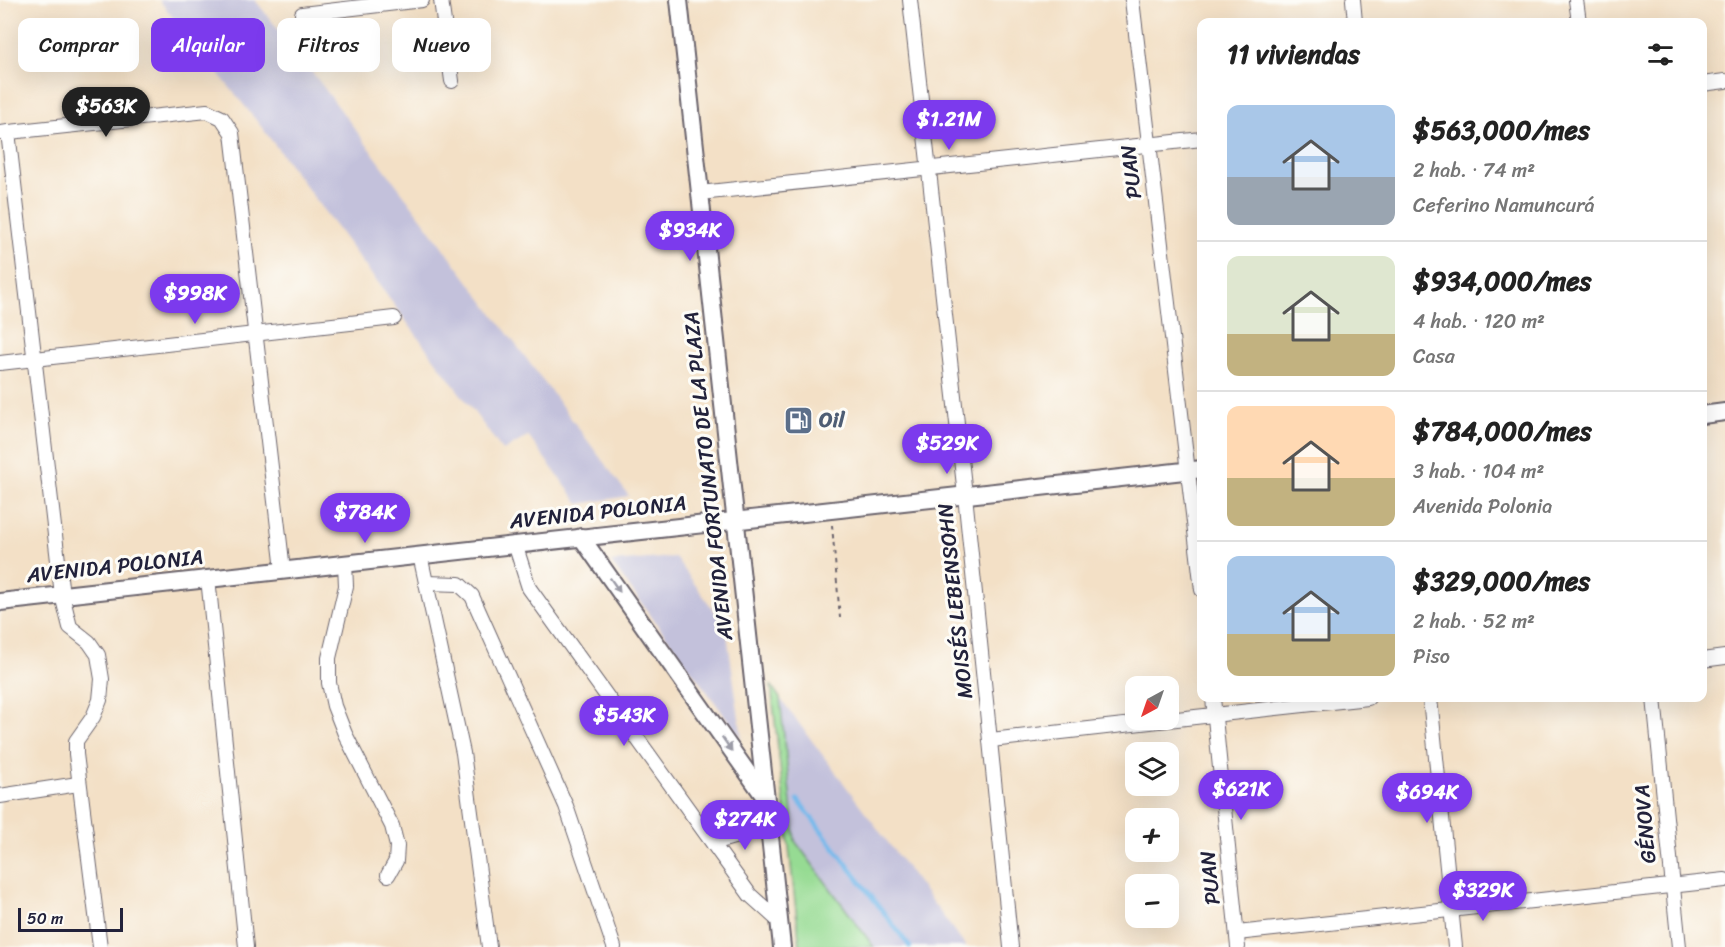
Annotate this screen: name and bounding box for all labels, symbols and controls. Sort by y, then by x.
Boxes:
chip: Comprar [18,18,139,72]
chip: Alquilar [151,18,265,72]
chip: Filtros [277,18,380,72]
chip: Nuevo [392,18,491,72]
text: 11 viviendas [1227,31,1360,77]
icon: filters [1644,38,1677,71]
pin: $563K [64,87,148,138]
text: $563K [76,89,136,124]
pin: $1.21M [900,100,998,151]
text: $1.21M [917,102,981,137]
text: $563,000/mes [1413,107,1590,153]
icon: home [1275,129,1347,201]
street label: PUAN [1109,143,1153,201]
text: 2 hab. · 74 m² [1413,153,1535,188]
text: Ceferino Namuncurá [1413,188,1595,223]
pin: $934K [648,211,732,262]
text: $934K [659,213,721,248]
text: $934,000/mes [1413,258,1591,304]
pin: $998K [153,274,237,325]
text: $998K [164,276,226,311]
icon: home [1275,280,1347,352]
text: 4 hab. · 120 m² [1413,304,1545,339]
street label: AVENIDA FORTUNATO DE LA PLAZA [672,310,744,643]
text: Casa [1413,339,1455,374]
place label: Oil [819,401,845,439]
fuel station icon: Oil [782,404,814,436]
text: $784,000/mes [1413,408,1592,454]
pin: $529K [905,424,989,475]
text: $529K [916,426,978,461]
icon: home [1275,430,1347,502]
text: 3 hab. · 104 m² [1413,454,1544,489]
street label: AVENIDA POLONIA [507,484,688,540]
text: Avenida Polonia [1413,489,1552,524]
pin: $784K [323,493,407,544]
text: $784K [334,495,396,530]
street label: MOISÉS LEBENSOHN [926,501,984,701]
street label: AVENIDA POLONIA [24,538,205,594]
text: $329,000/mes [1413,558,1590,604]
one-way arrow [609,576,621,592]
icon: home [1275,580,1347,652]
text: 2 hab. · 52 m² [1413,604,1535,639]
text: Piso [1413,639,1450,674]
north arrow [1125,676,1179,730]
map controls [1125,676,1179,928]
pin: $543K [582,696,666,747]
text: $543K [593,698,655,733]
one-way arrow [721,736,733,752]
button: layers [1125,742,1179,796]
pin: $621K [1199,770,1283,821]
text: $621K [1212,772,1270,807]
pin: $694K [1385,773,1469,824]
text: $694K [1396,775,1458,810]
street label: GÉNOVA [1623,783,1667,865]
pin: $274K [703,800,787,851]
text: $274K [714,802,776,837]
button: + [1125,808,1179,862]
street label: PUAN [1188,849,1232,907]
pin: $329K [1441,871,1525,922]
text: $329K [1453,873,1513,908]
button: − [1125,874,1179,928]
text: 50 m [27,904,63,933]
scale bar [18,905,123,932]

